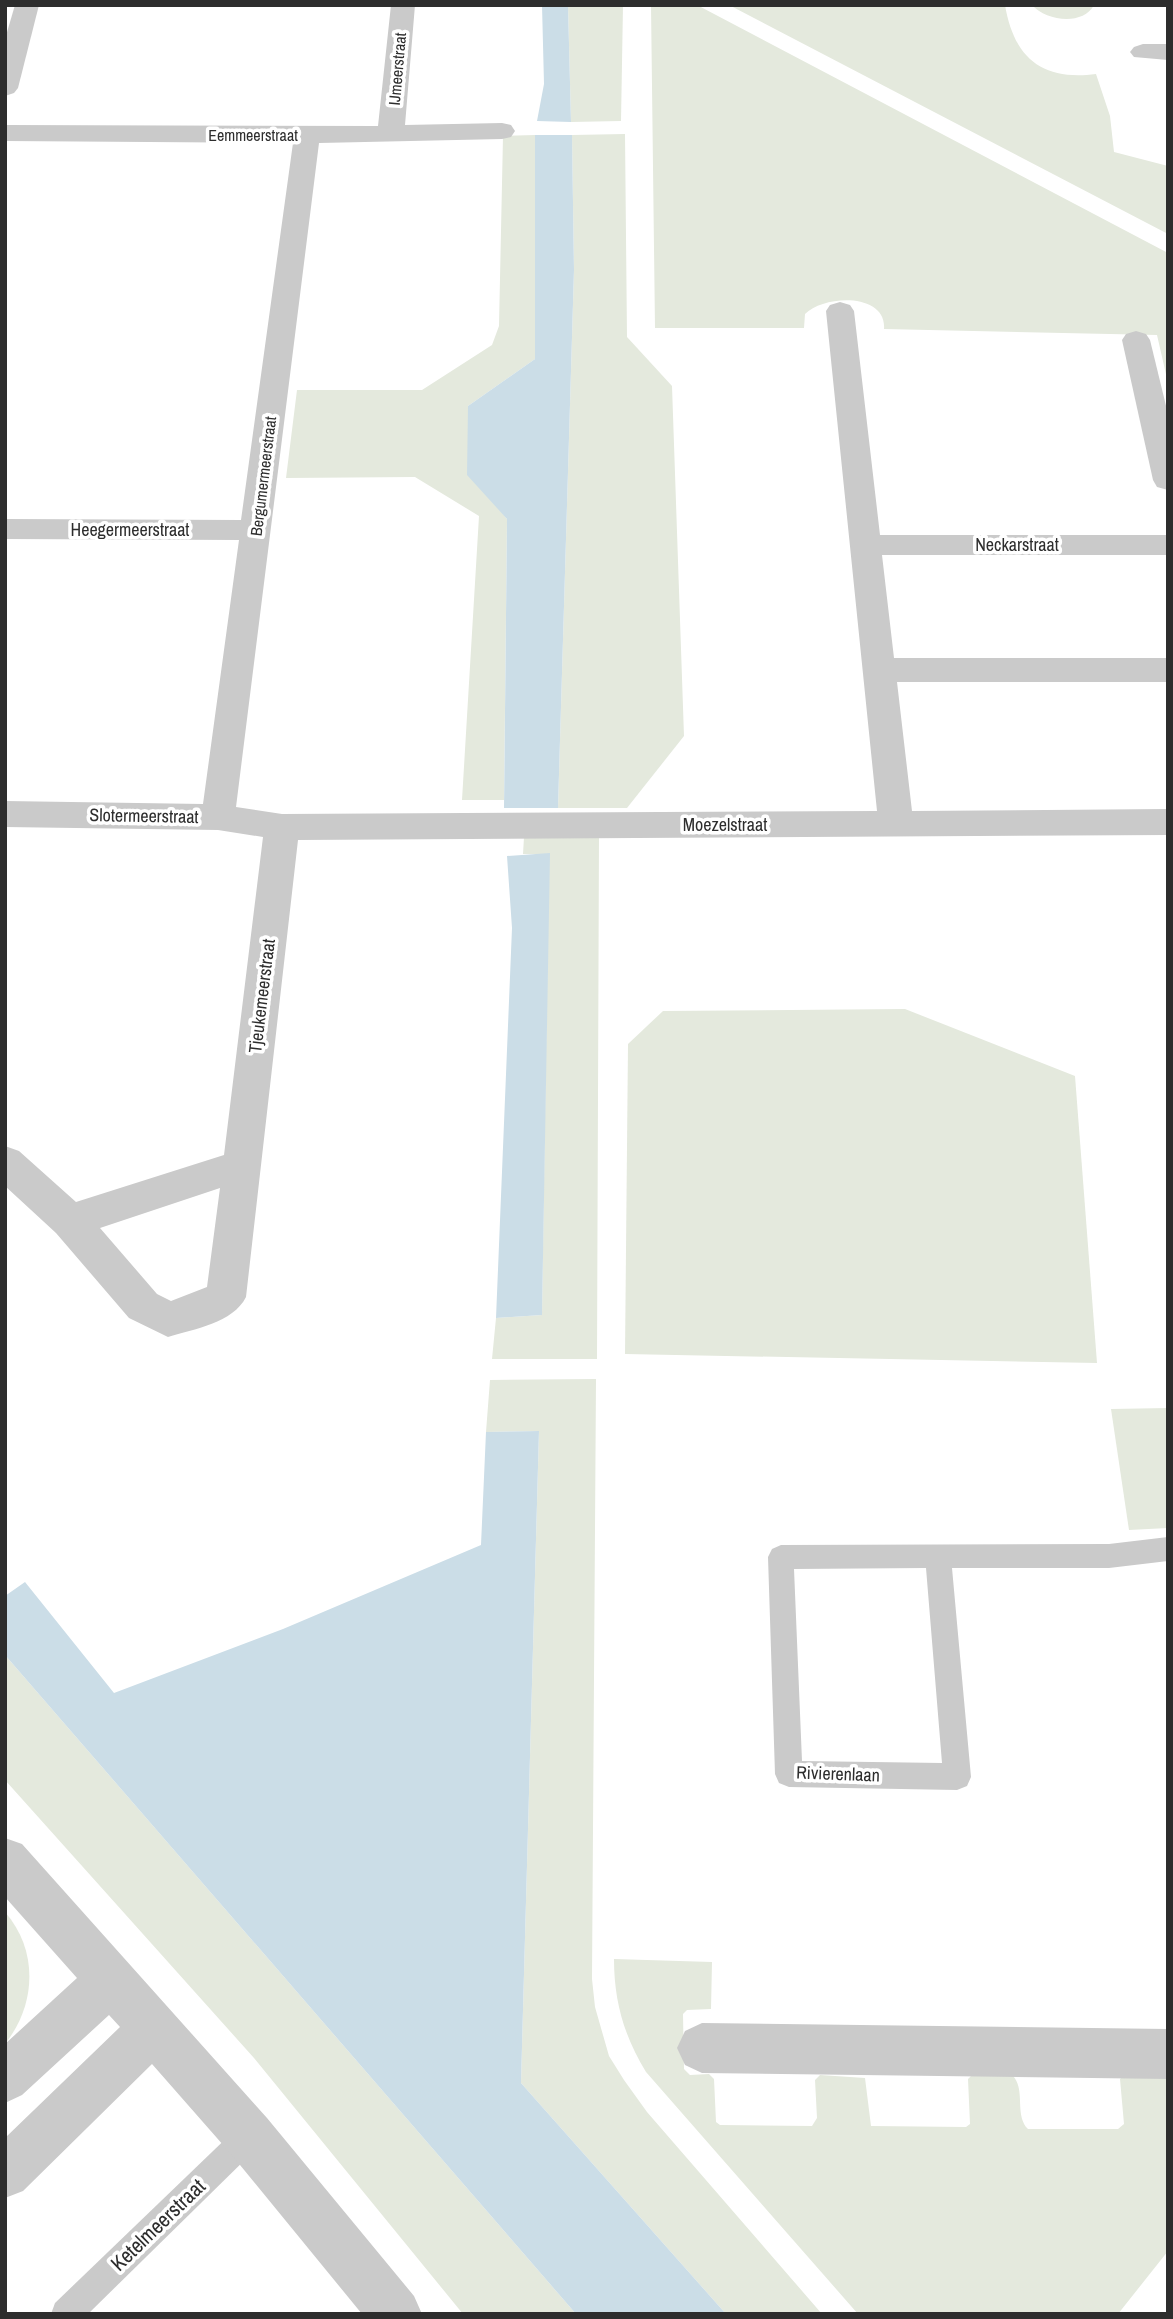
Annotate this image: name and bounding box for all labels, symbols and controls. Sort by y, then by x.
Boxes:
street label: IJmeerstraat [383,31,411,106]
street label: Eemmeerstraat [208,124,298,146]
street label: Bergumermeerstraat [245,415,281,537]
street label: Heegermeerstraat [71,517,189,542]
street label: Neckarstraat [975,532,1059,557]
street label: Slotermeerstraat [89,802,199,829]
street label: Moezelstraat [683,812,767,837]
street label: Tjeukemeerstraat [242,937,281,1054]
street label: Rivierenlaan [796,1760,880,1787]
street label: Ketelmeerstraat [104,2172,212,2277]

